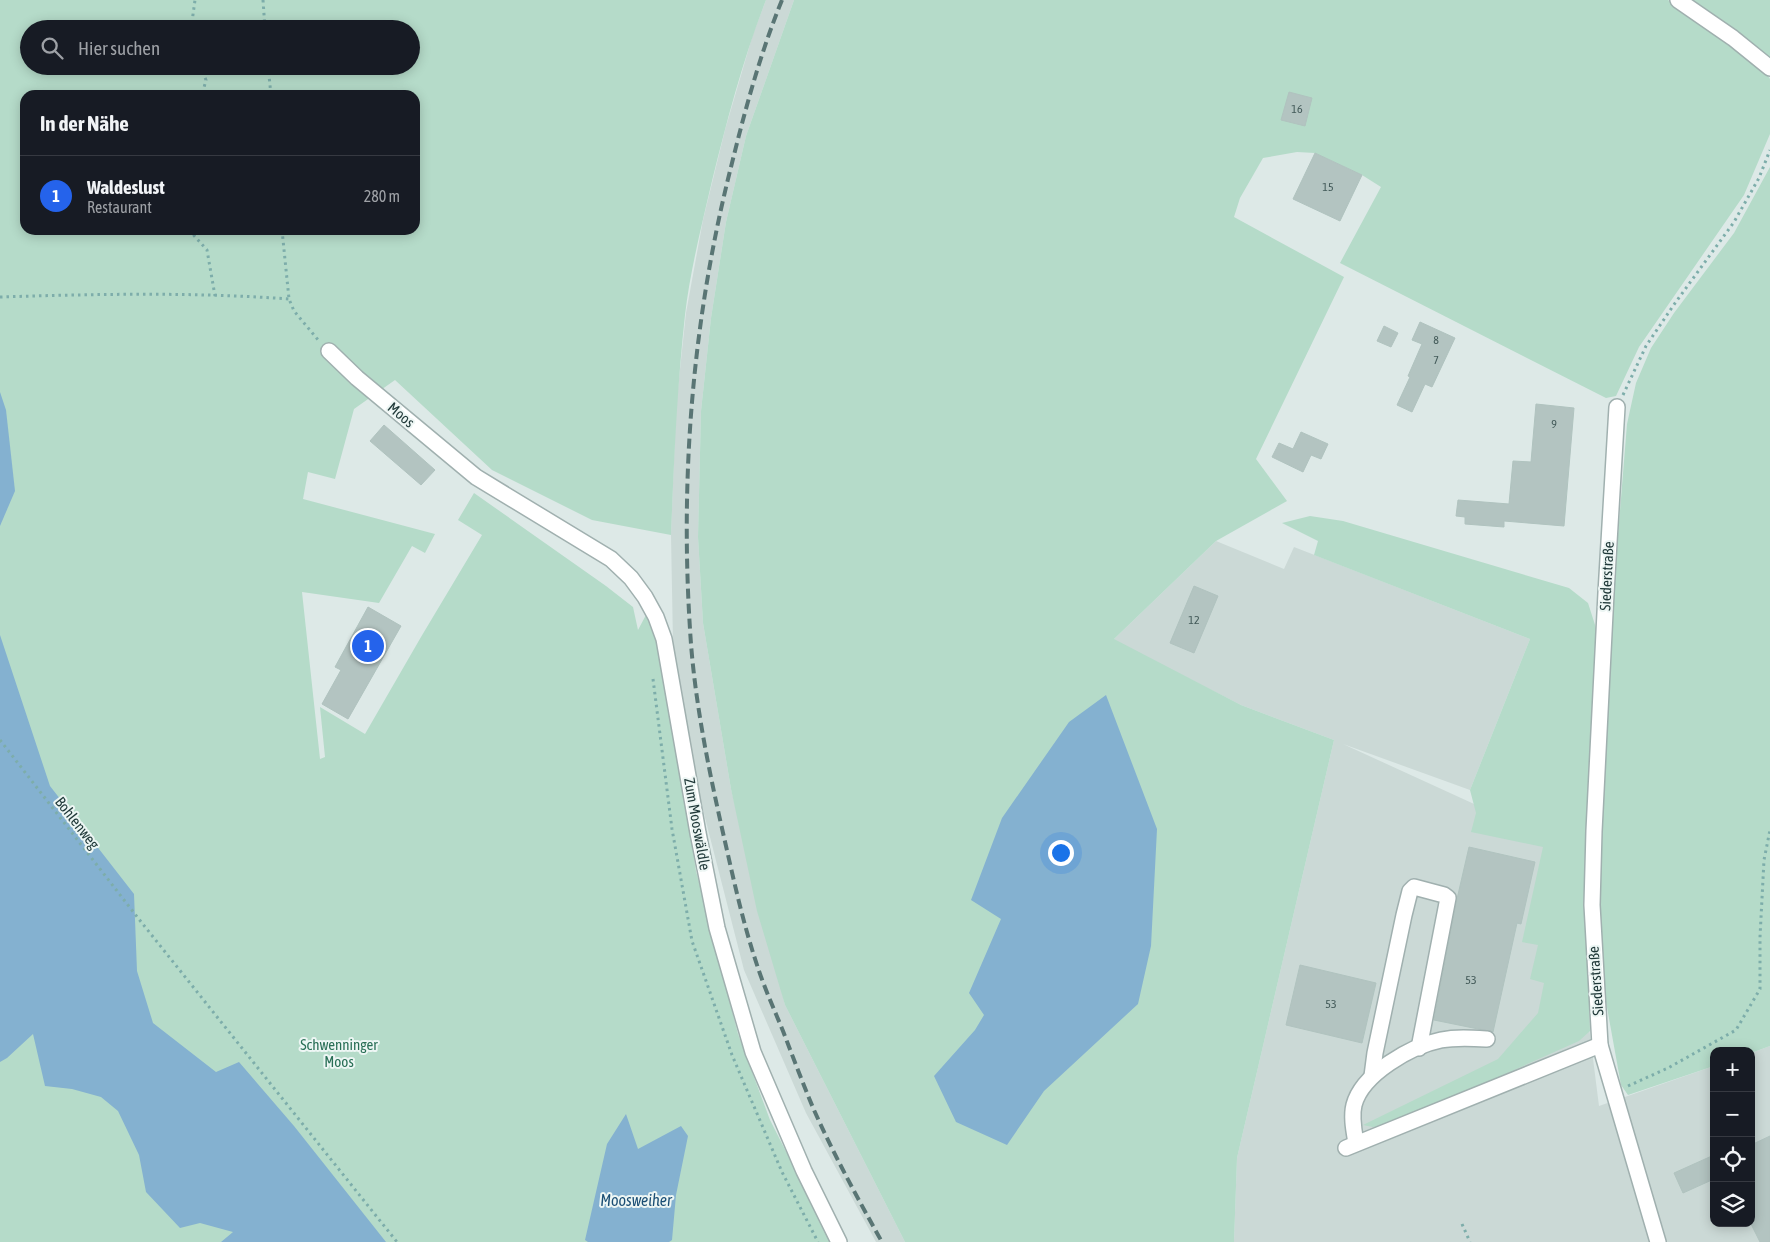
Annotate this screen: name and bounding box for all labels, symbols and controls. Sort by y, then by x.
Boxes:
search box [20,20,420,75]
icon: search [38,34,66,62]
text: Hier suchen [78,37,160,59]
house number: 16 [1291,102,1303,116]
text: In der Nähe [40,111,129,135]
text: Waldeslust [87,176,165,198]
house number: 15 [1322,180,1334,194]
text: 1 [52,187,60,205]
text: 280 m [364,187,400,205]
text: Restaurant [87,198,152,216]
house number: 8 [1433,333,1439,347]
house number: 7 [1433,353,1439,367]
street label: Moos [385,399,418,431]
house number: 9 [1551,417,1557,431]
street label: Siederstraße [1596,541,1617,611]
house number: 12 [1188,613,1200,627]
pin: 1 [352,627,384,665]
street label: Zum Mooswäldle [681,776,714,872]
street label: Bohlenweg [52,793,103,853]
your location [1048,840,1074,866]
street label: Siederstraße [1585,946,1606,1016]
house number: 53 [1465,973,1477,987]
house number: 53 [1325,997,1337,1011]
park label: Schwenninger Moos [300,1036,378,1070]
map controls [1710,1047,1755,1227]
button: + [1710,1047,1755,1092]
button: − [1710,1092,1755,1137]
button: locate [1710,1137,1755,1182]
button: layers [1710,1182,1755,1227]
water label: Moosweiher [600,1191,673,1209]

